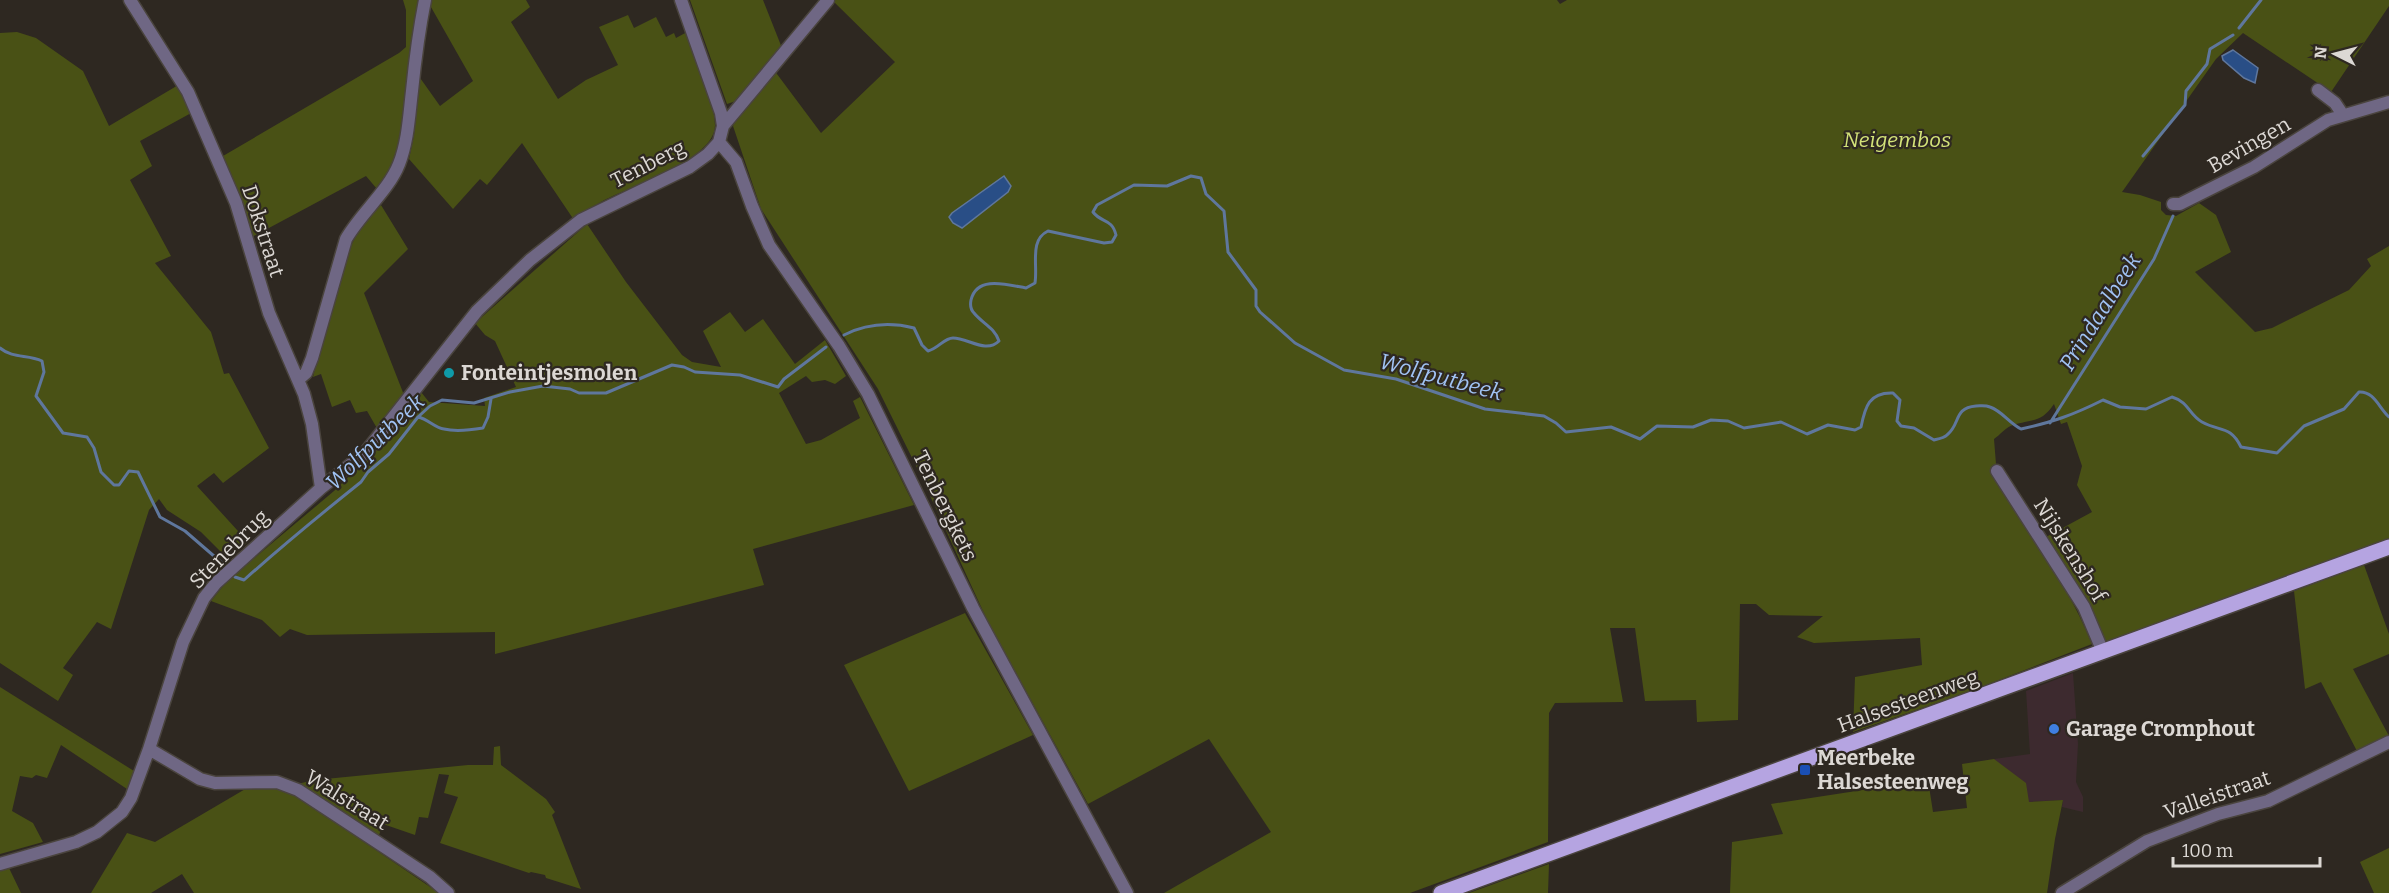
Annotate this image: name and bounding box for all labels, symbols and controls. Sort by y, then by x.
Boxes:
north arrow [2305,24,2365,84]
text: N [2310,45,2331,60]
street label: Bevingen [2203,111,2295,179]
park label: Neigembos [1843,127,1951,153]
street label: Tenberg [606,134,690,194]
street label: Dokstraat [236,182,290,281]
water label: Prindaalbeek [2053,248,2147,375]
water label: Wolfputbeek [1376,348,1507,407]
place label: Fonteintjesmolen [461,360,638,386]
marker: Fonteintjesmolen [442,366,456,380]
water label: Wolfputbeek [320,388,431,496]
street label: Tenbergkets [907,446,983,566]
street label: Nijskenshof [2028,493,2113,608]
street label: Stenebrug [184,504,274,594]
street label: Halsesteenweg [1834,663,1982,739]
place label: Garage Cromphout [2066,716,2256,742]
marker: Garage Cromphout [2047,722,2061,736]
place label: Meerbeke Halsesteenweg [1817,745,1969,795]
marker: Meerbeke Halsesteenweg [1798,763,1812,777]
street label: Walstraat [300,764,394,836]
street label: Valleistraat [2160,765,2274,825]
scale bar [2173,830,2320,868]
text: 100 m [2182,840,2233,862]

